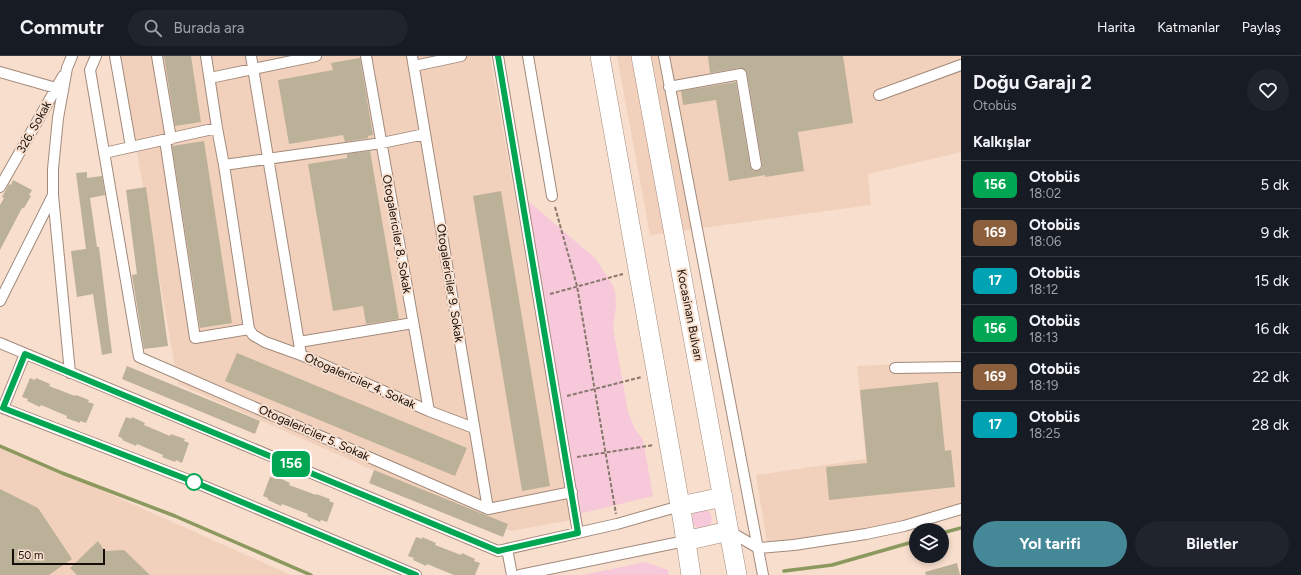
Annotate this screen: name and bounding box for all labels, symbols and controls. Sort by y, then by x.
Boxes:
search box [128,10,408,46]
text: Commutr [20,16,104,39]
icon: search [142,17,164,39]
text: Burada ara [174,19,244,37]
text: Harita [1097,19,1135,36]
text: Katmanlar [1157,19,1220,36]
text: Paylaş [1242,19,1281,36]
button: heart [1247,69,1289,111]
text: Doğu Garajı 2 [973,71,1092,94]
street label: 326. Sokak [14,98,54,156]
text: Otobüs [973,98,1016,113]
text: Kalkışlar [973,133,1031,151]
text: Otobüs [1029,168,1080,186]
street label: Otogalericiler 8. Sokak [380,174,414,295]
text: 156 [984,176,1006,193]
text: 5 dk [1261,176,1289,194]
text: 18:02 [1029,186,1061,201]
text: Otobüs [1029,216,1080,234]
street label: Otogalericiler 9. Sokak [434,223,466,343]
text: 169 [984,224,1006,241]
text: 9 dk [1261,224,1289,242]
text: 18:06 [1029,234,1061,249]
text: Otobüs [1029,264,1080,282]
street label: Kocasinan Bulvarı [674,268,706,362]
text: 17 [988,272,1002,289]
text: 15 dk [1254,272,1289,290]
text: 18:12 [1029,282,1058,297]
text: Otobüs [1029,312,1080,330]
text: 156 [984,320,1006,337]
text: 16 dk [1255,320,1289,338]
text: 18:13 [1029,330,1058,345]
street label: Otogalericiler 4. Sokak [302,350,418,412]
text: Otobüs [1029,360,1080,378]
text: 169 [984,368,1006,385]
text: 22 dk [1252,368,1289,386]
text: 18:19 [1029,378,1058,393]
street label: Otogalericiler 5. Sokak [256,402,372,464]
text: Otobüs [1029,408,1080,426]
text: 17 [988,416,1002,433]
text: 28 dk [1252,416,1289,434]
text: 18:25 [1029,426,1060,441]
line badge: 156 [268,451,314,477]
text: 156 [280,455,302,472]
unlabelled marker [185,473,203,491]
button: Yol tarifi [973,521,1127,567]
button: Biletler [1135,521,1289,567]
map controls [909,523,949,563]
button: layers [909,523,949,563]
scale bar [12,547,105,566]
text: 50 m [18,549,43,562]

